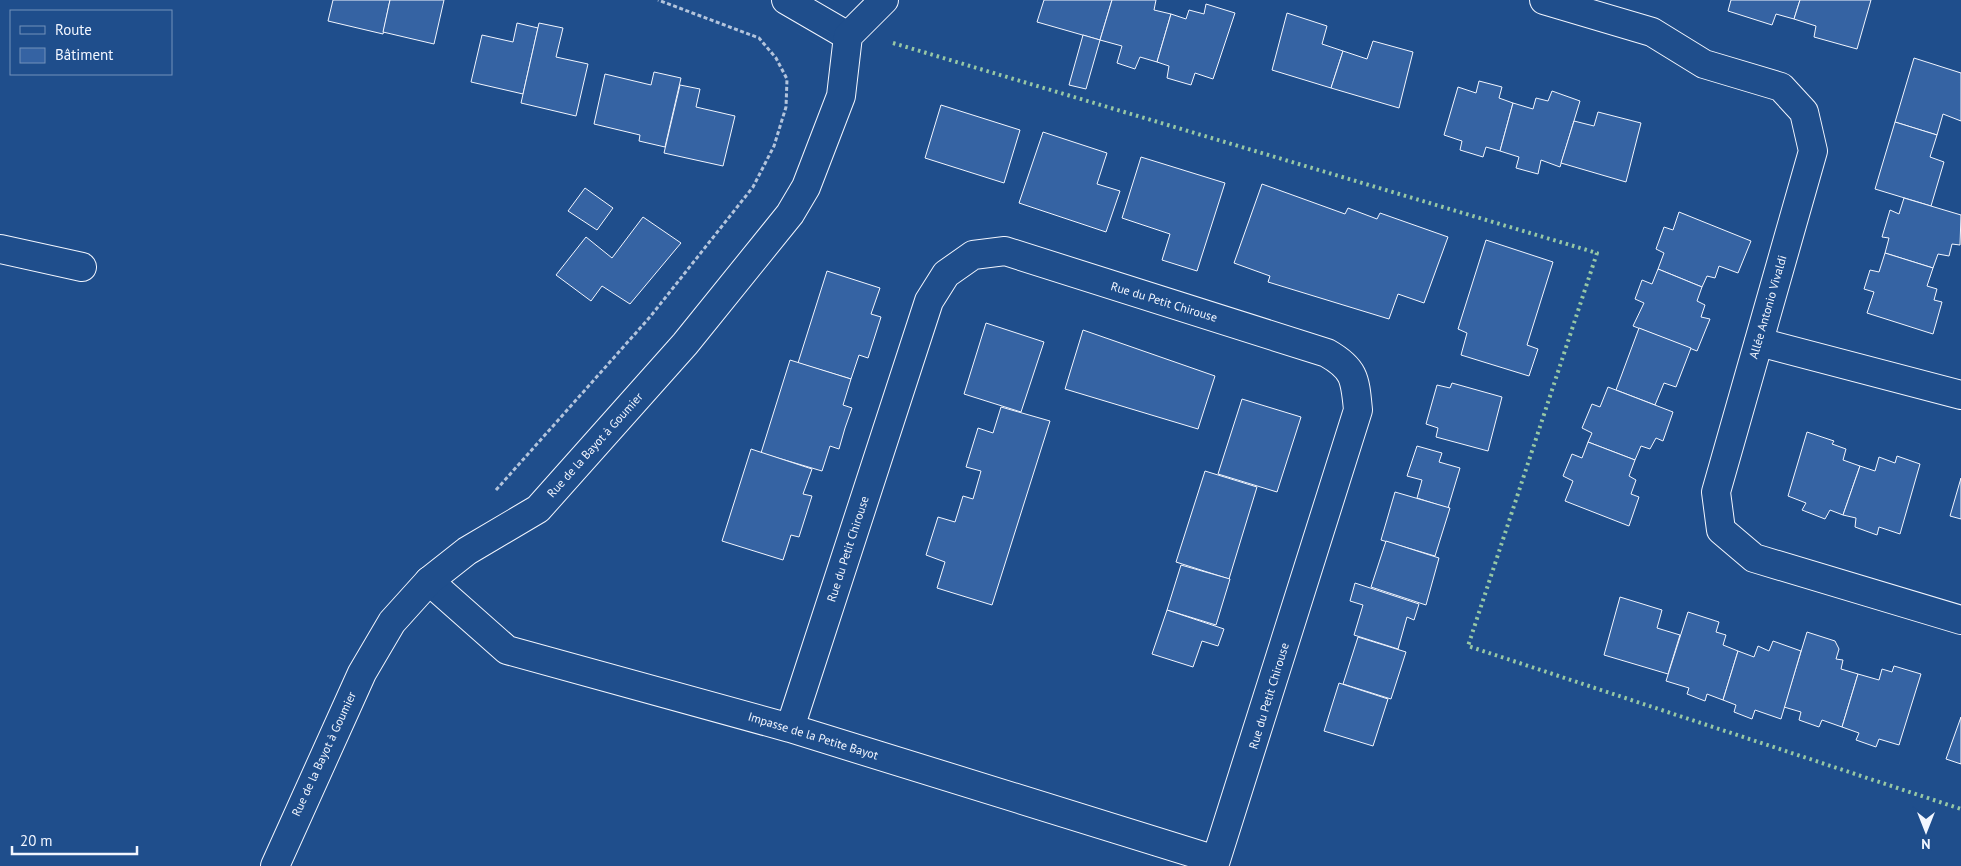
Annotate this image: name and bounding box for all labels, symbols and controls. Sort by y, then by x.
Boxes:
legend [10,10,172,75]
text: Route [55,20,92,39]
text: Bâtiment [55,45,113,64]
street label: Allée Antonio Vivaldi [1746,253,1789,360]
street label: Rue du Petit Chirouse [1109,278,1219,325]
street label: Rue de la Bayot à Goumier [544,389,646,500]
street label: Rue du Petit Chirouse [823,494,872,604]
street label: Rue du Petit Chirouse [1245,641,1292,751]
street label: Rue de la Bayot à Goumier [288,689,359,819]
street label: Impasse de la Petite Bayot [746,709,880,762]
north arrow [1901,806,1951,856]
scale bar [12,824,138,856]
text: 20 m [20,831,53,850]
text: N [1921,835,1931,853]

